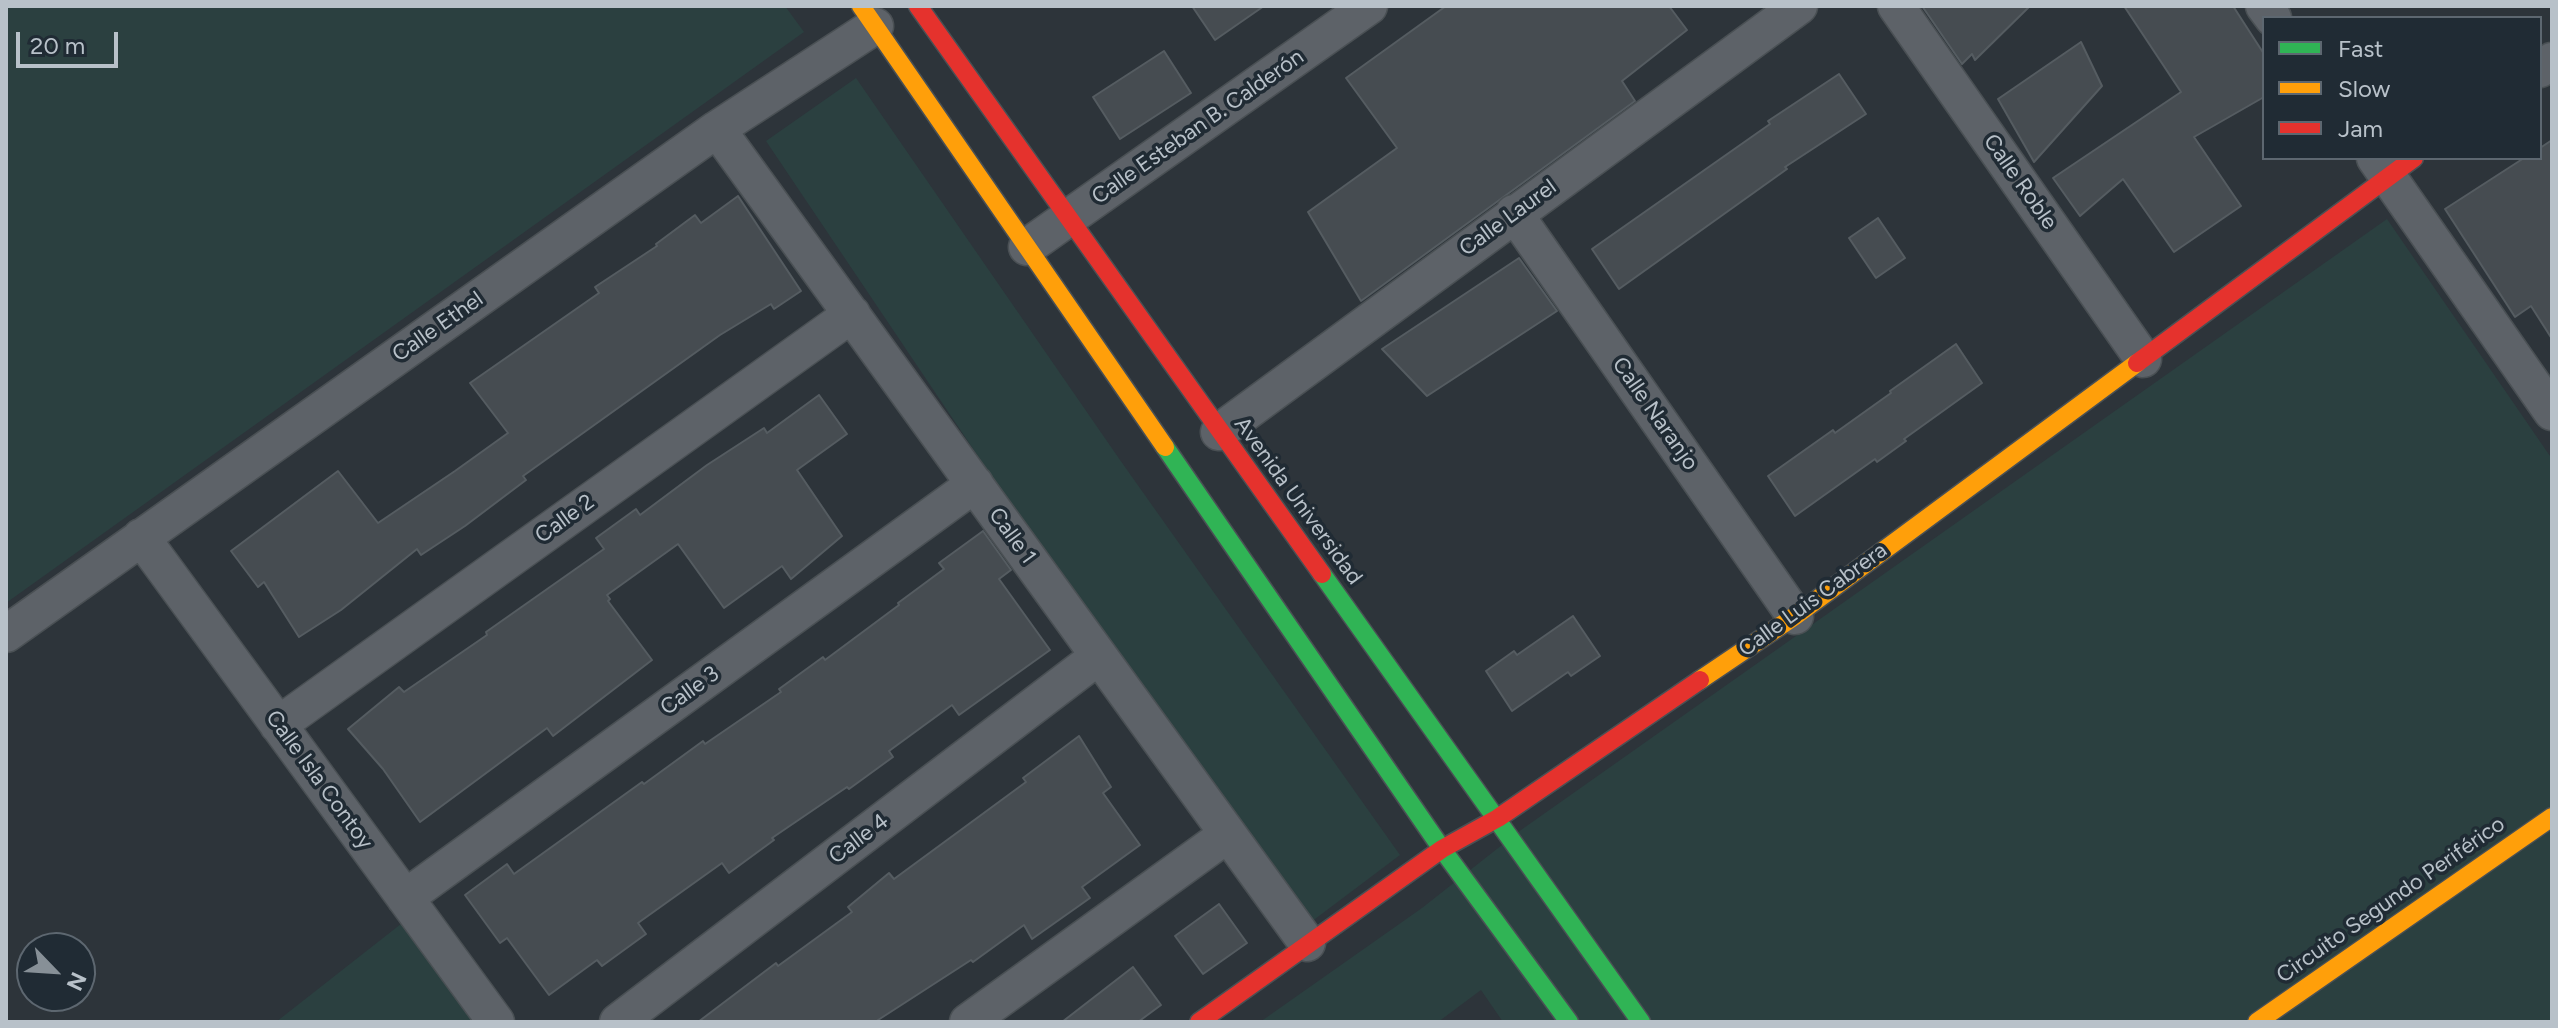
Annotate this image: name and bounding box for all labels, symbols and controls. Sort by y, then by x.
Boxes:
scale bar [20,16,122,66]
legend [2262,16,2542,160]
text: 20 m [30,31,85,60]
text: Fast [2338,34,2383,63]
street label: Calle Esteban B. Calderón [1087,44,1309,210]
text: Slow [2338,74,2390,103]
text: Jam [2338,114,2383,143]
street label: Calle Roble [1978,129,2062,235]
street label: Calle Laurel [1454,174,1562,262]
street label: Calle Ethel [388,286,488,368]
street label: Calle Naranjo [1606,352,1704,476]
street label: Avenida Universidad [1228,412,1368,590]
street label: Calle 2 [530,489,600,549]
street label: Calle 1 [983,503,1041,569]
street label: Calle Luis Cabrera [1734,537,1892,663]
street label: Calle 3 [655,661,725,721]
street label: Calle Isla Contoy [260,705,378,855]
street label: Calle 4 [824,808,894,870]
street label: Circuito Segundo Periférico [2272,811,2510,989]
north arrow [16,932,96,1012]
text: N [61,968,92,995]

